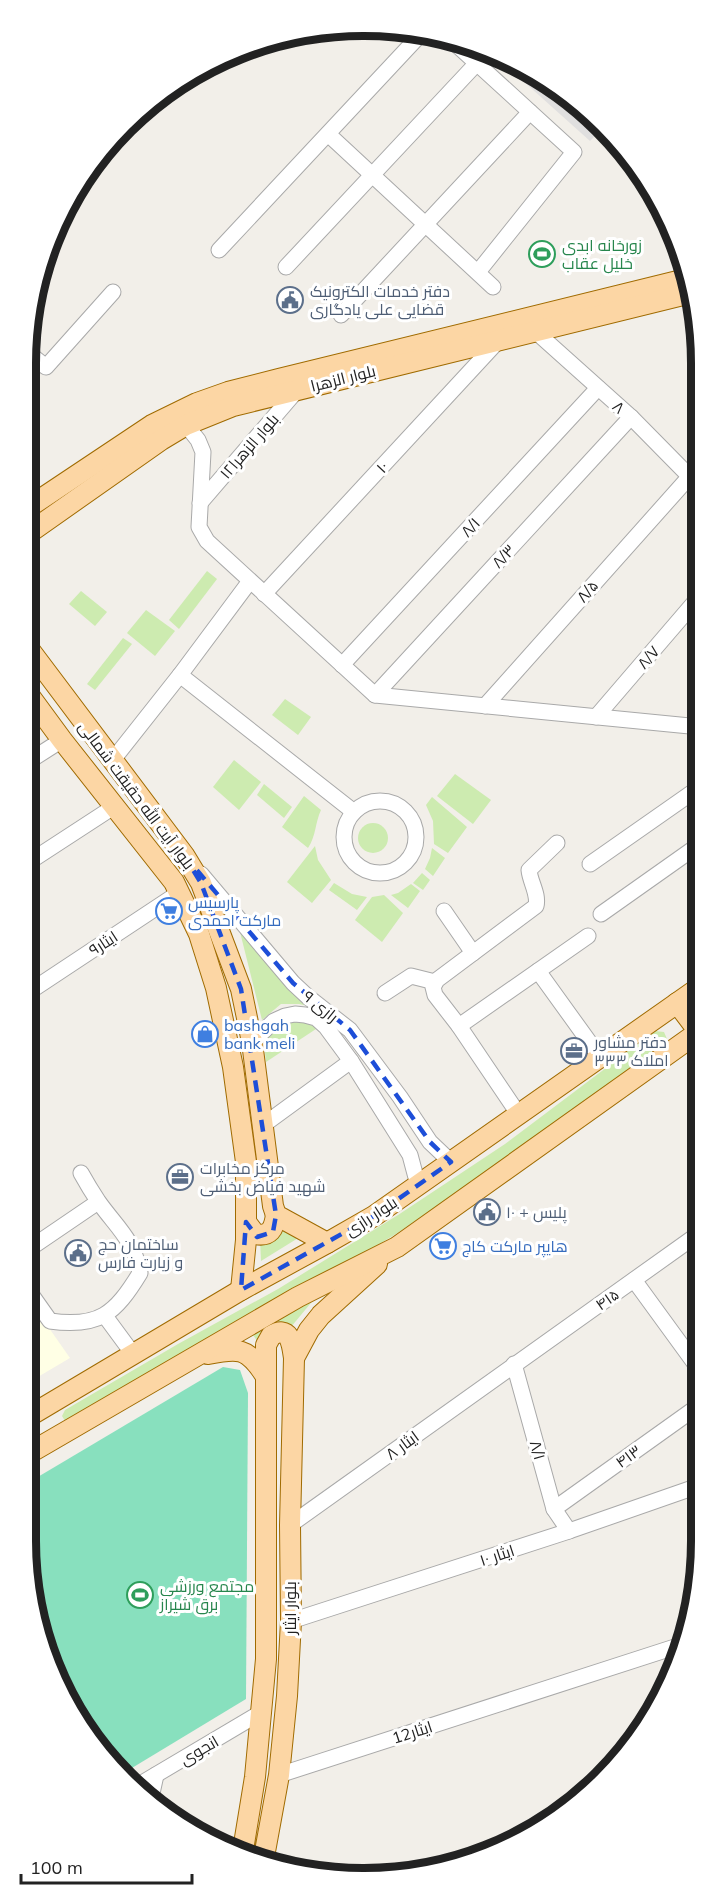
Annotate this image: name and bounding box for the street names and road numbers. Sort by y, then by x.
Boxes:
street label: بلوار الزهرا [308,360,378,396]
street label: ۸ [609,396,629,418]
street label: بلوار الزهرا۱۲ [215,409,283,483]
street label: ۱۰ [372,457,392,477]
street label: ۸/۱ [456,513,484,541]
street label: ۸/۳ [487,540,519,572]
street label: ۸/۵ [572,576,602,606]
street label: ۸/۷ [632,641,664,673]
street label: بلوار آیت الله حقیقت شمالی [74,717,199,874]
street label: ایثار۹ [85,926,121,960]
street label: رازی ۹ [299,986,343,1027]
street label: بلوار رازی [341,1192,401,1241]
street label: ۴۱۵ [591,1284,623,1314]
street label: ایثار ۸ [381,1426,423,1464]
street label: ۸/۱ [526,1438,550,1462]
street label: ۴۱۳ [611,1440,645,1472]
street label: ایثار ۱۰ [477,1540,517,1570]
street label: بلوار ایثار [280,1581,300,1636]
street label: ایثار12 [389,1716,435,1748]
street label: انجوی [176,1731,223,1770]

